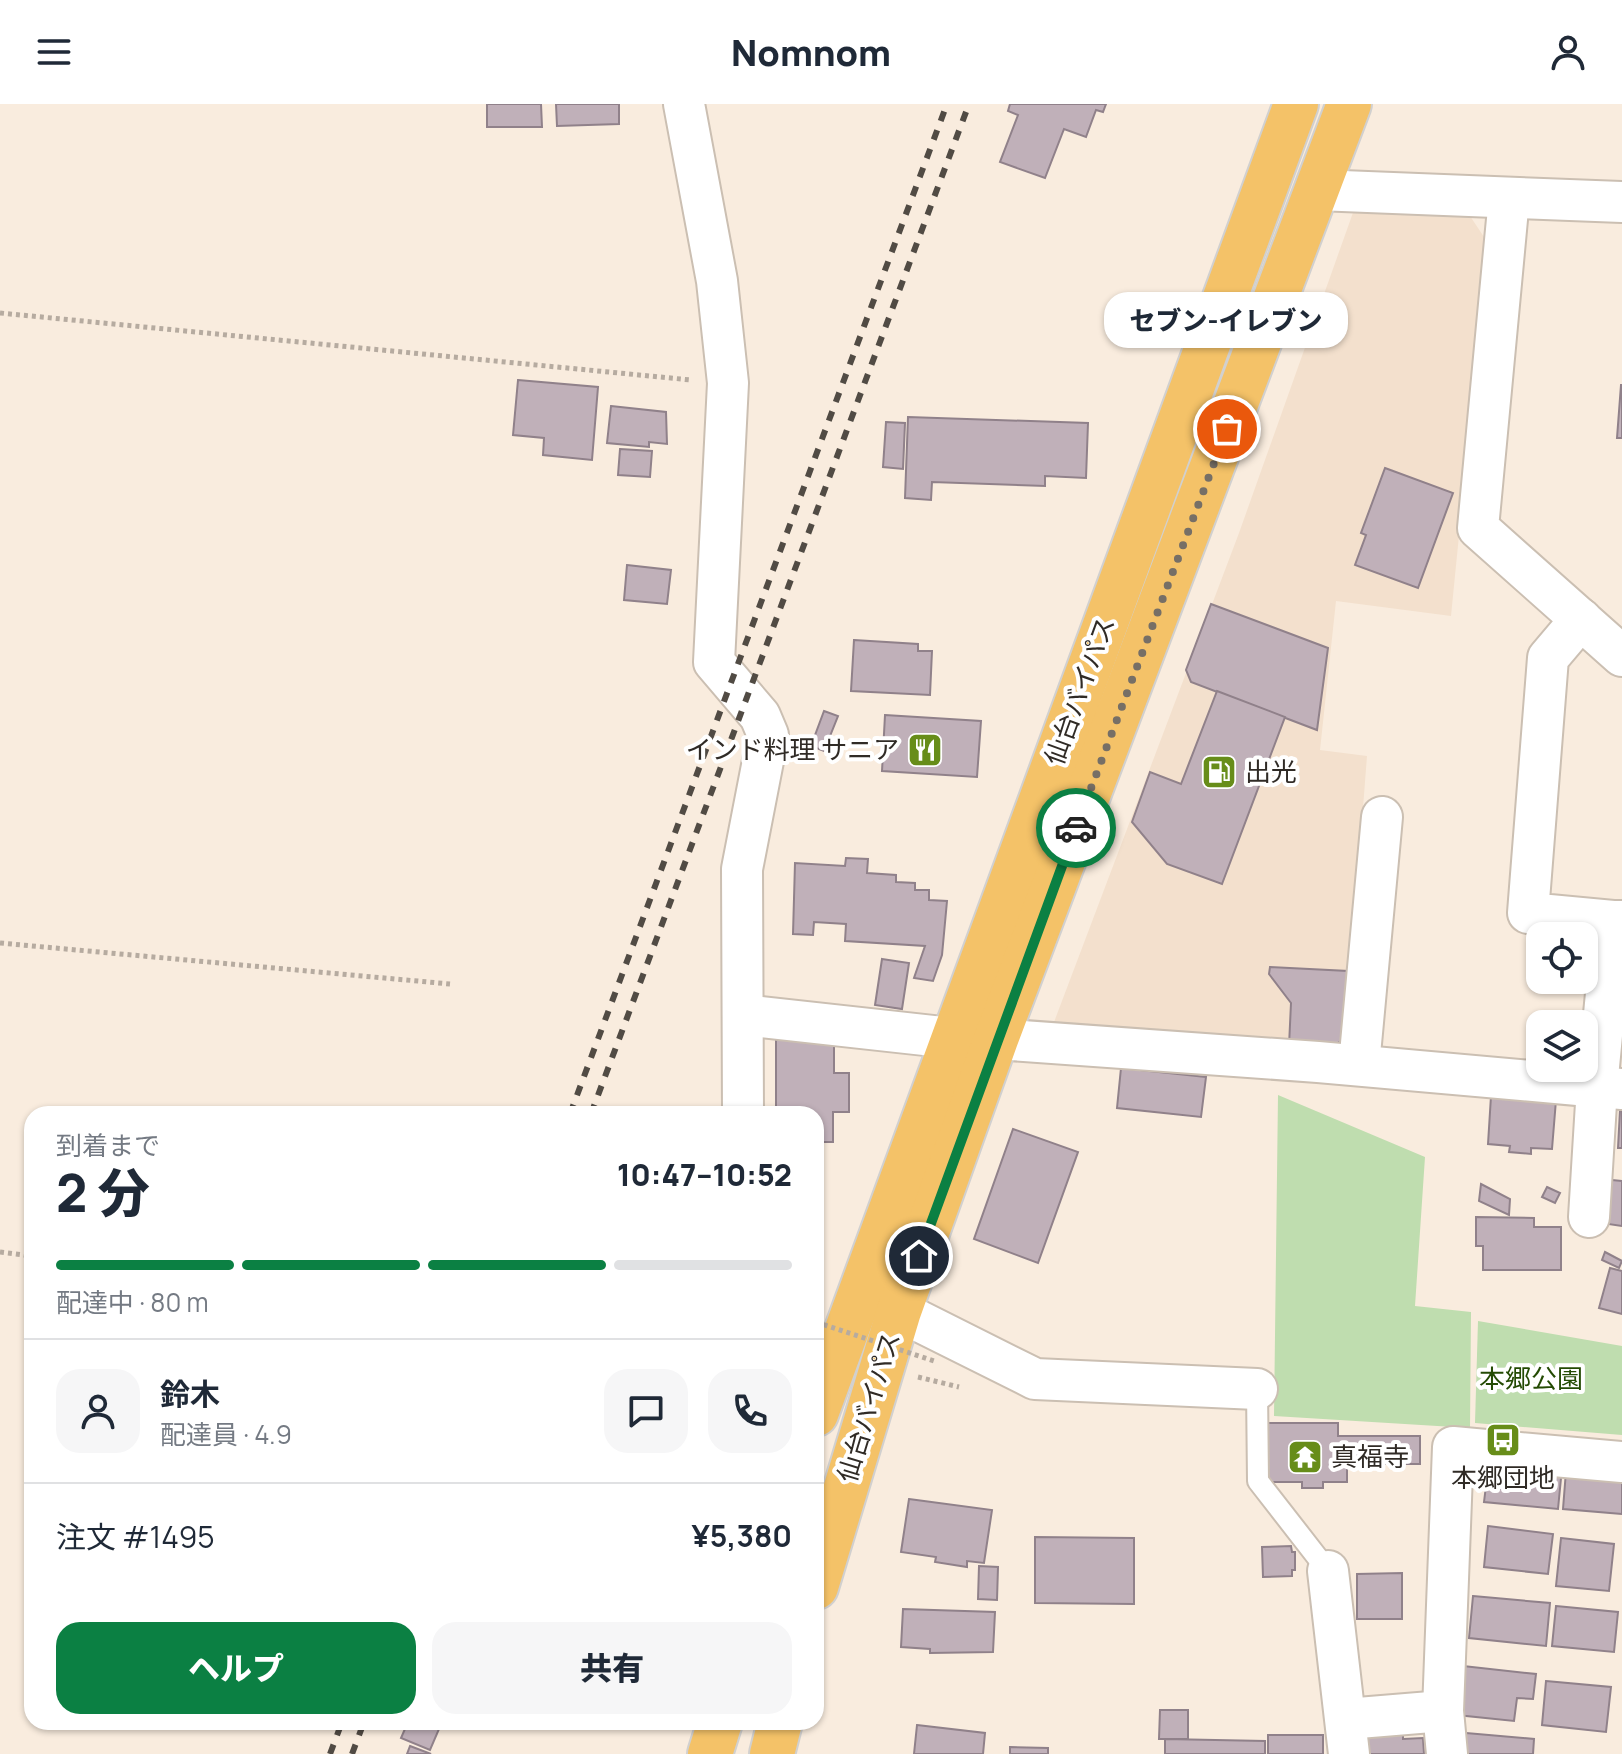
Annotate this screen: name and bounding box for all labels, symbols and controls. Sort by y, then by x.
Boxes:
text: Nomnom [731,28,891,77]
icon: menu [32,30,76,74]
icon: person [1546,30,1590,74]
callout: セブン-イレブン [1105,293,1349,349]
text: セブン-イレブン [1130,302,1322,338]
pin [1193,395,1261,463]
icon: bag [1205,407,1249,451]
street label: 仙台バイパス [1036,611,1123,770]
place label: インド料理 サニア [686,731,899,767]
restaurant icon: インド料理 サニア [906,731,944,769]
fuel station icon: 出光 [1200,753,1238,791]
place label: 出光 [1245,753,1297,789]
courier [1036,788,1116,868]
icon: car [1054,806,1098,850]
map controls [1526,922,1598,1082]
button: locate [1526,922,1598,994]
button: layers [1526,1010,1598,1082]
text: 到着まで [56,1127,160,1163]
text: 10:47–10:52 [617,1154,792,1195]
text: 2 分 [56,1157,150,1228]
pin [885,1222,953,1290]
icon: home [897,1234,941,1278]
text: 配達中 · 80 m [56,1284,209,1320]
street label: 仙台バイパス [828,1327,908,1486]
park label: 本郷公園 [1479,1360,1583,1396]
button: person [56,1369,140,1453]
button: chat [604,1369,688,1453]
button: phone [708,1369,792,1453]
text: 鈴木 [160,1373,220,1414]
text: 配達員 · 4.9 [160,1416,292,1452]
bus stop icon: 本郷団地 [1484,1421,1522,1459]
temple icon: 真福寺 [1286,1438,1324,1476]
place label: 真福寺 [1331,1438,1409,1474]
place label: 本郷団地 [1451,1459,1555,1495]
text: ¥5,380 [691,1515,792,1556]
text: 注文 #1495 [56,1516,215,1557]
button: ヘルプ [56,1622,416,1714]
button: 共有 [432,1622,792,1714]

